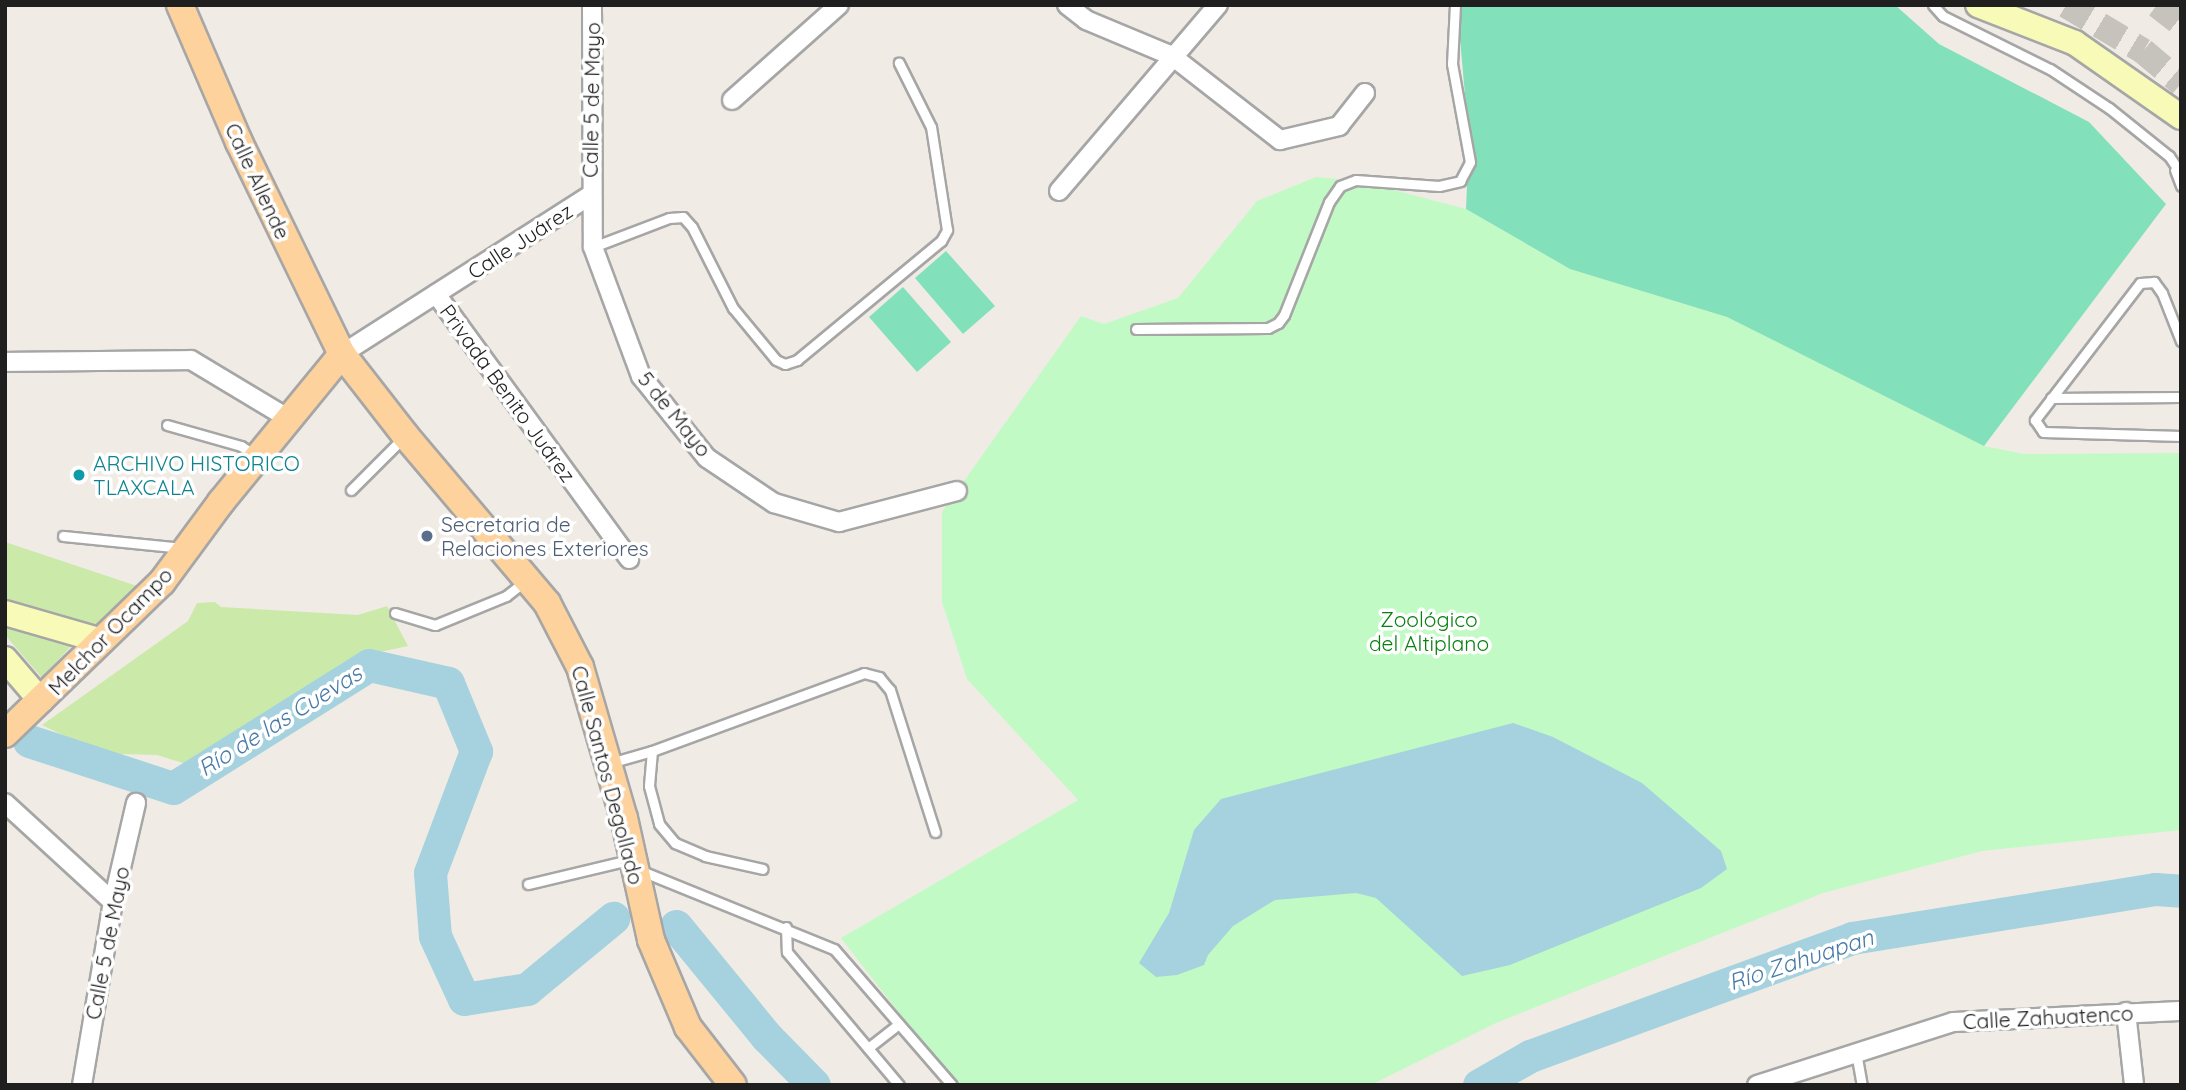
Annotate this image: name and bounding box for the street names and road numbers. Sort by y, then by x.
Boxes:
street label: Calle 5 de Mayo [577,22,605,178]
street label: Calle Allende [220,119,296,243]
street label: Calle Juárez [463,198,577,284]
street label: Privada Benito Juárez [435,299,581,487]
street label: 5 de Mayo [633,366,717,462]
street label: Melchor Ocampo [43,562,177,700]
street label: Calle Santos Degollado [567,663,649,887]
street label: Calle 5 de Mayo [80,864,134,1022]
street label: Calle Zahuatenco [1962,1000,2134,1034]

